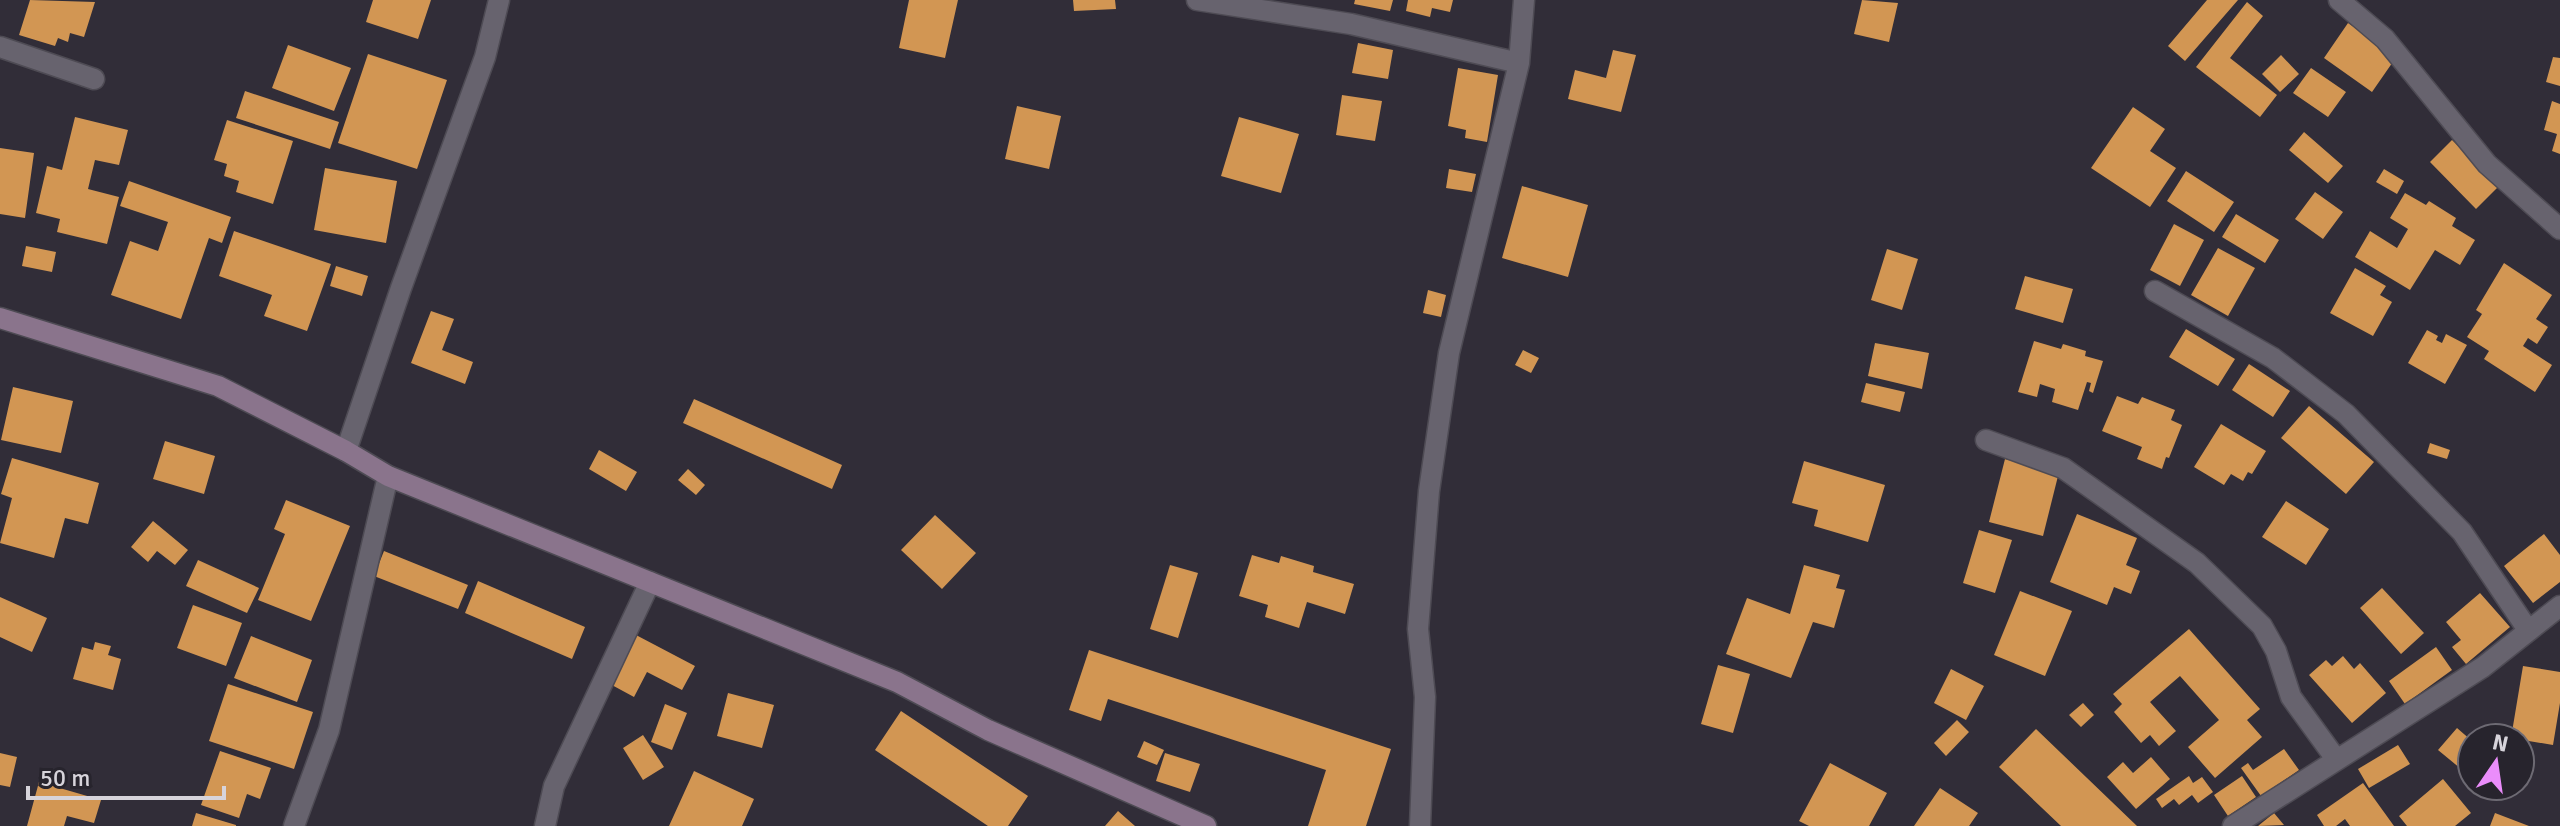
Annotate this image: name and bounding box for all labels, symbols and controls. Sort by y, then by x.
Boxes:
north arrow [2456,722,2536,802]
text: N [2490,728,2511,758]
scale bar [28,750,224,800]
text: 50 m [40,763,90,793]

